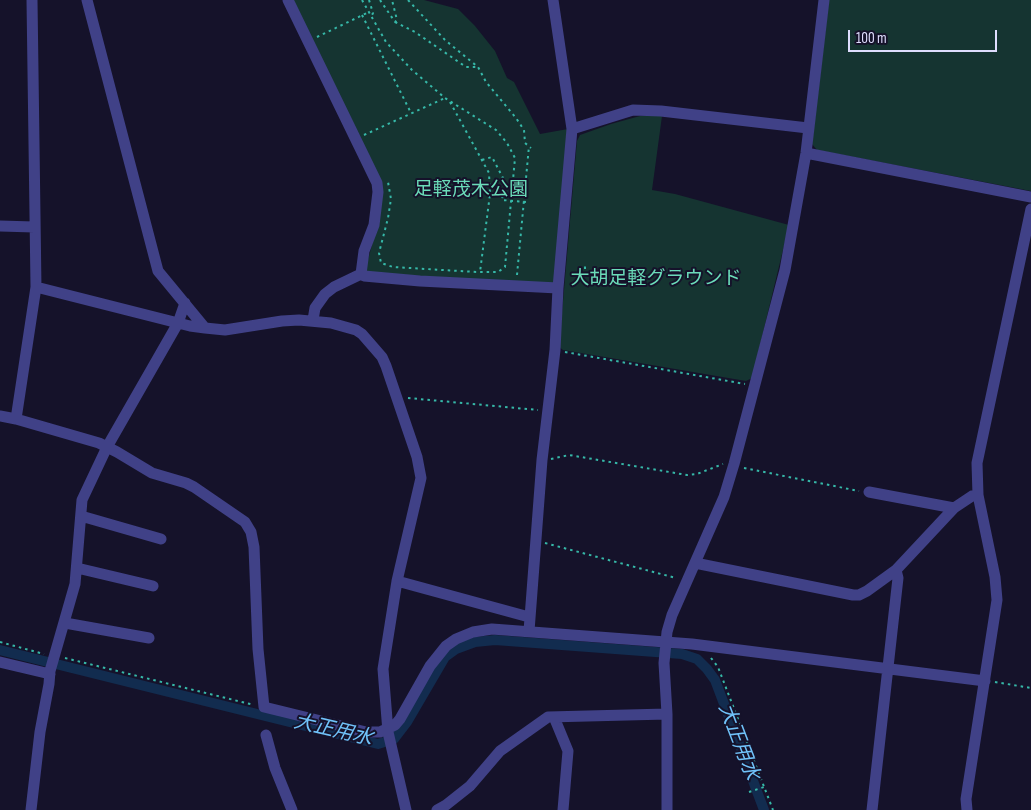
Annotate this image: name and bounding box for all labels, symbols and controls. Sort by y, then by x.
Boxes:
scale bar [851,20,1000,52]
text: 100 m [856,29,887,48]
park label: 足軽茂木公園 [414,179,528,201]
park label: 大胡足軽グラウンド [571,268,741,290]
water label: 大正用水 [712,700,764,784]
water label: 大正用水 [291,710,375,752]

